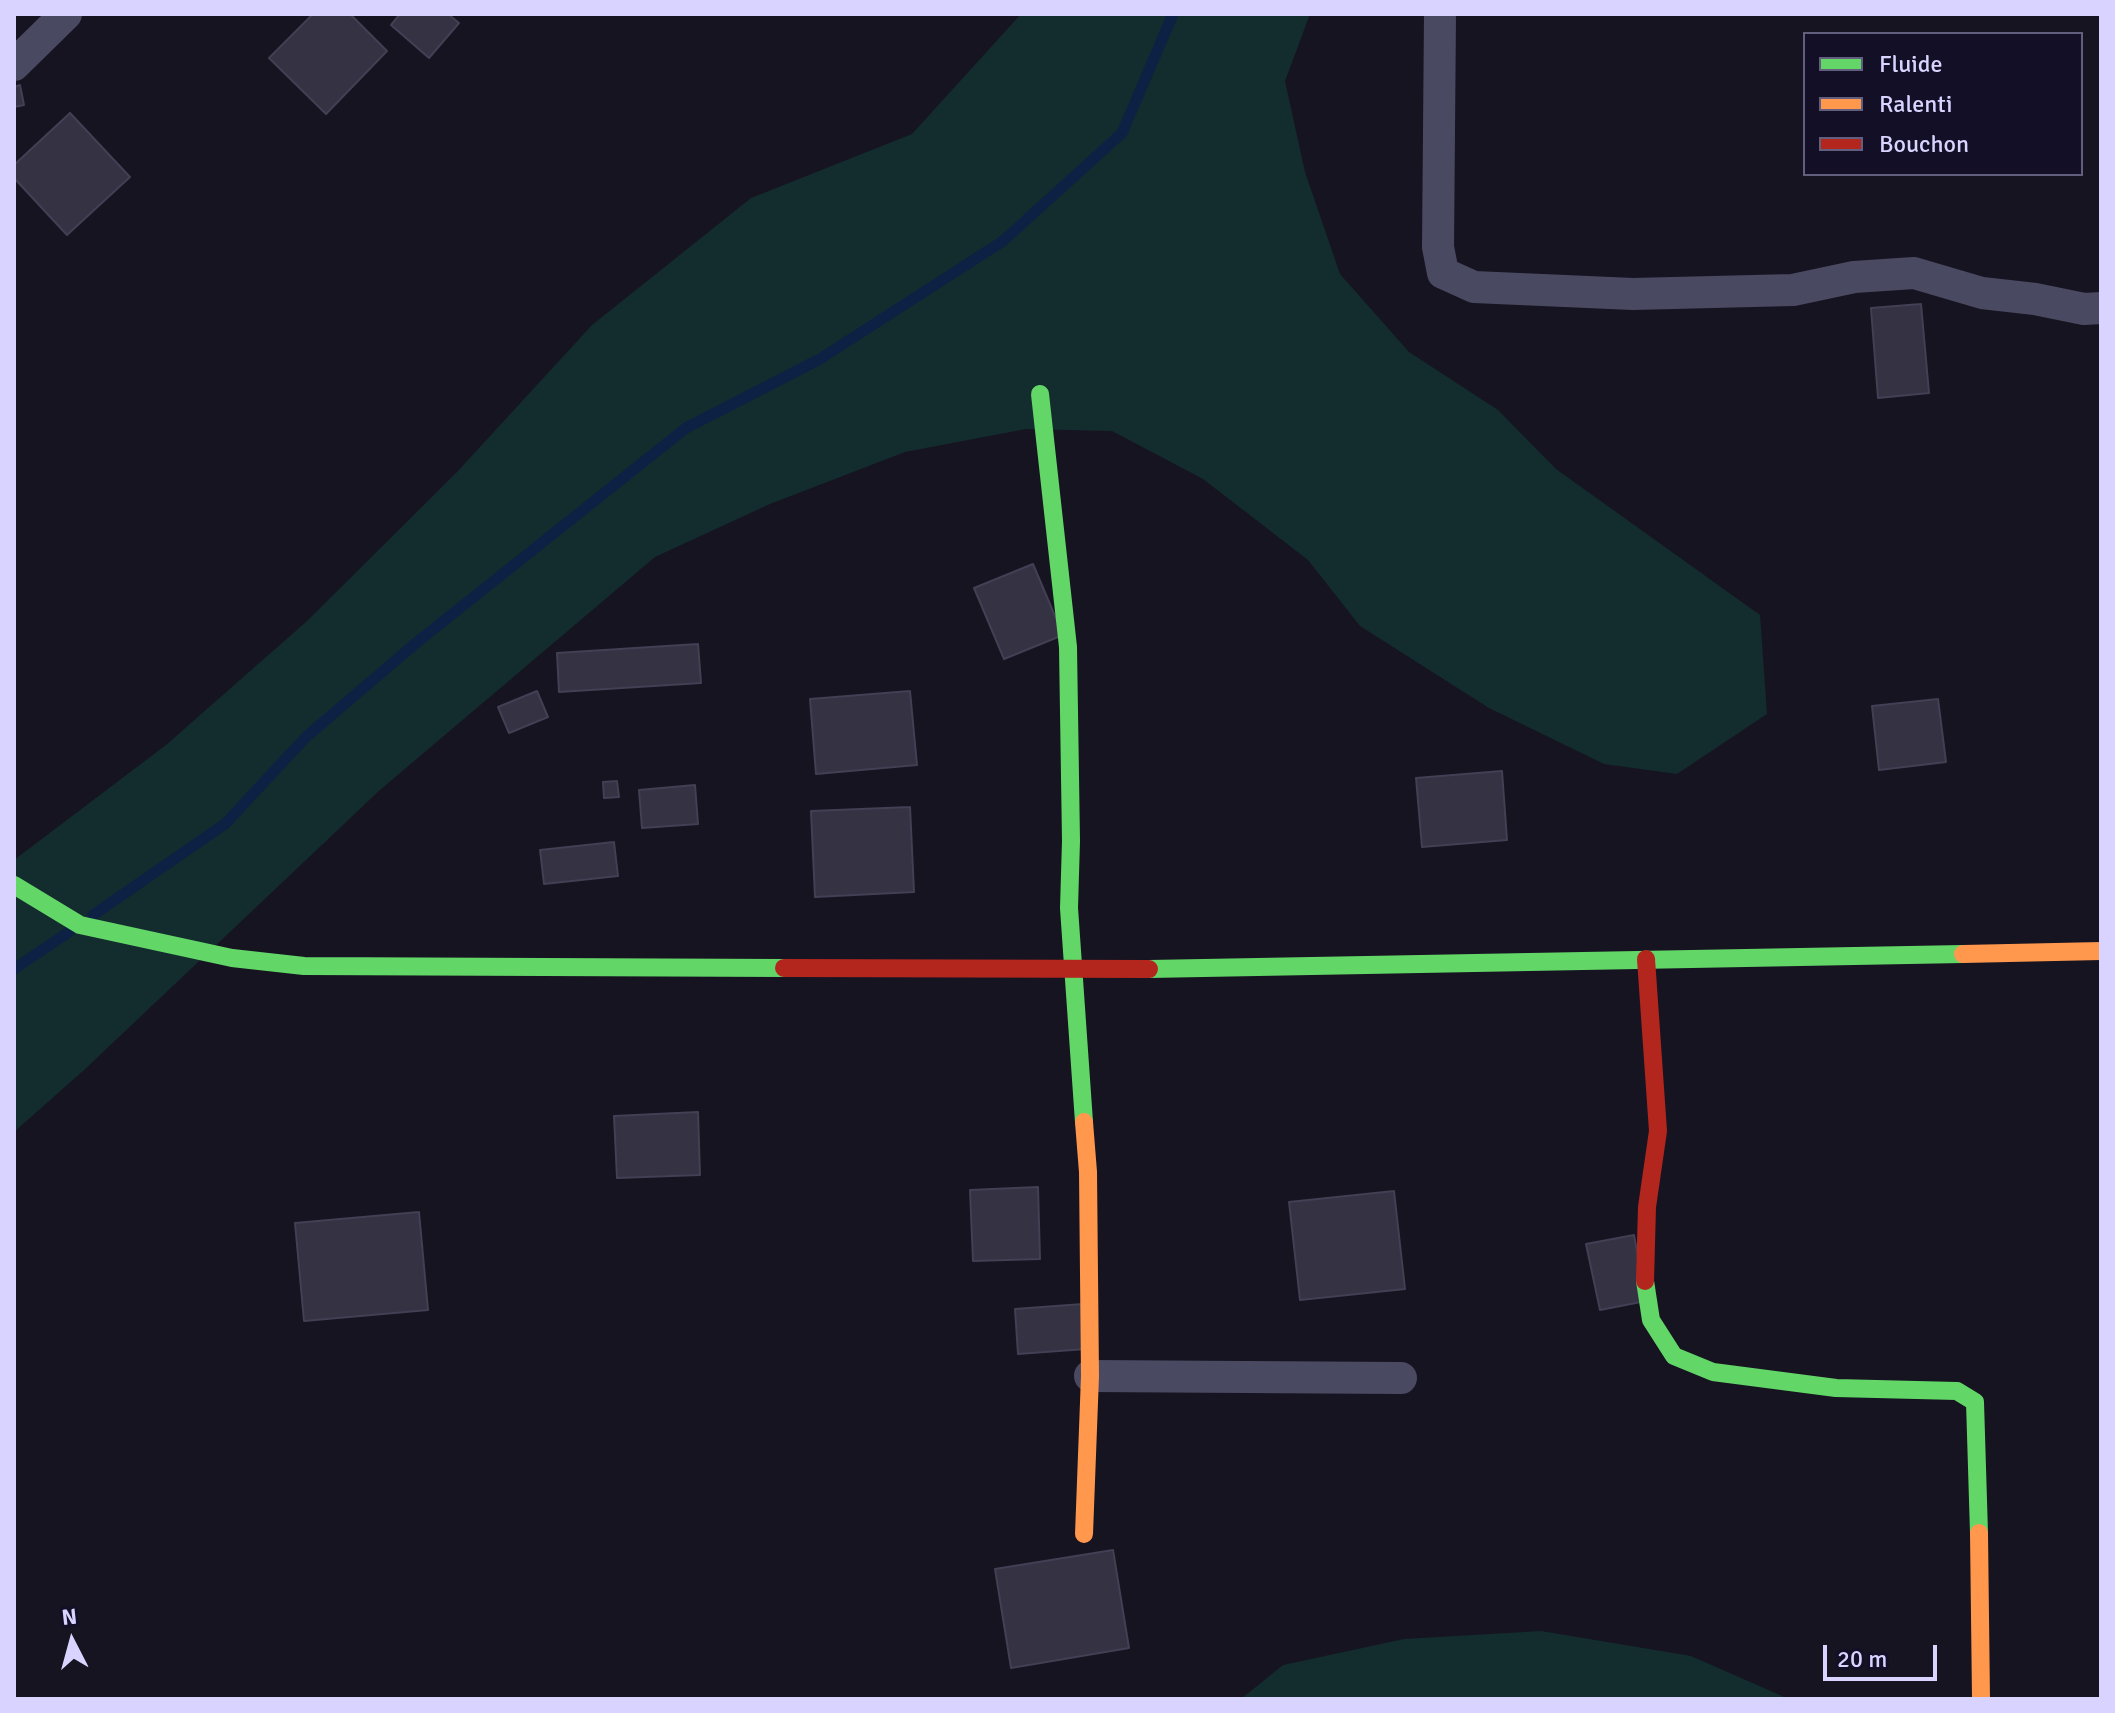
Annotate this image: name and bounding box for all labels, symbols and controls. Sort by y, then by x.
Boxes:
legend [1803,32,2083,176]
text: Fluide [1879,49,1943,79]
text: Ralenti [1879,89,1952,119]
text: Bouchon [1879,129,1969,159]
north arrow [32,1601,112,1681]
text: N [60,1602,78,1631]
scale bar [1827,1629,1941,1679]
text: 20 m [1837,1644,1887,1674]

